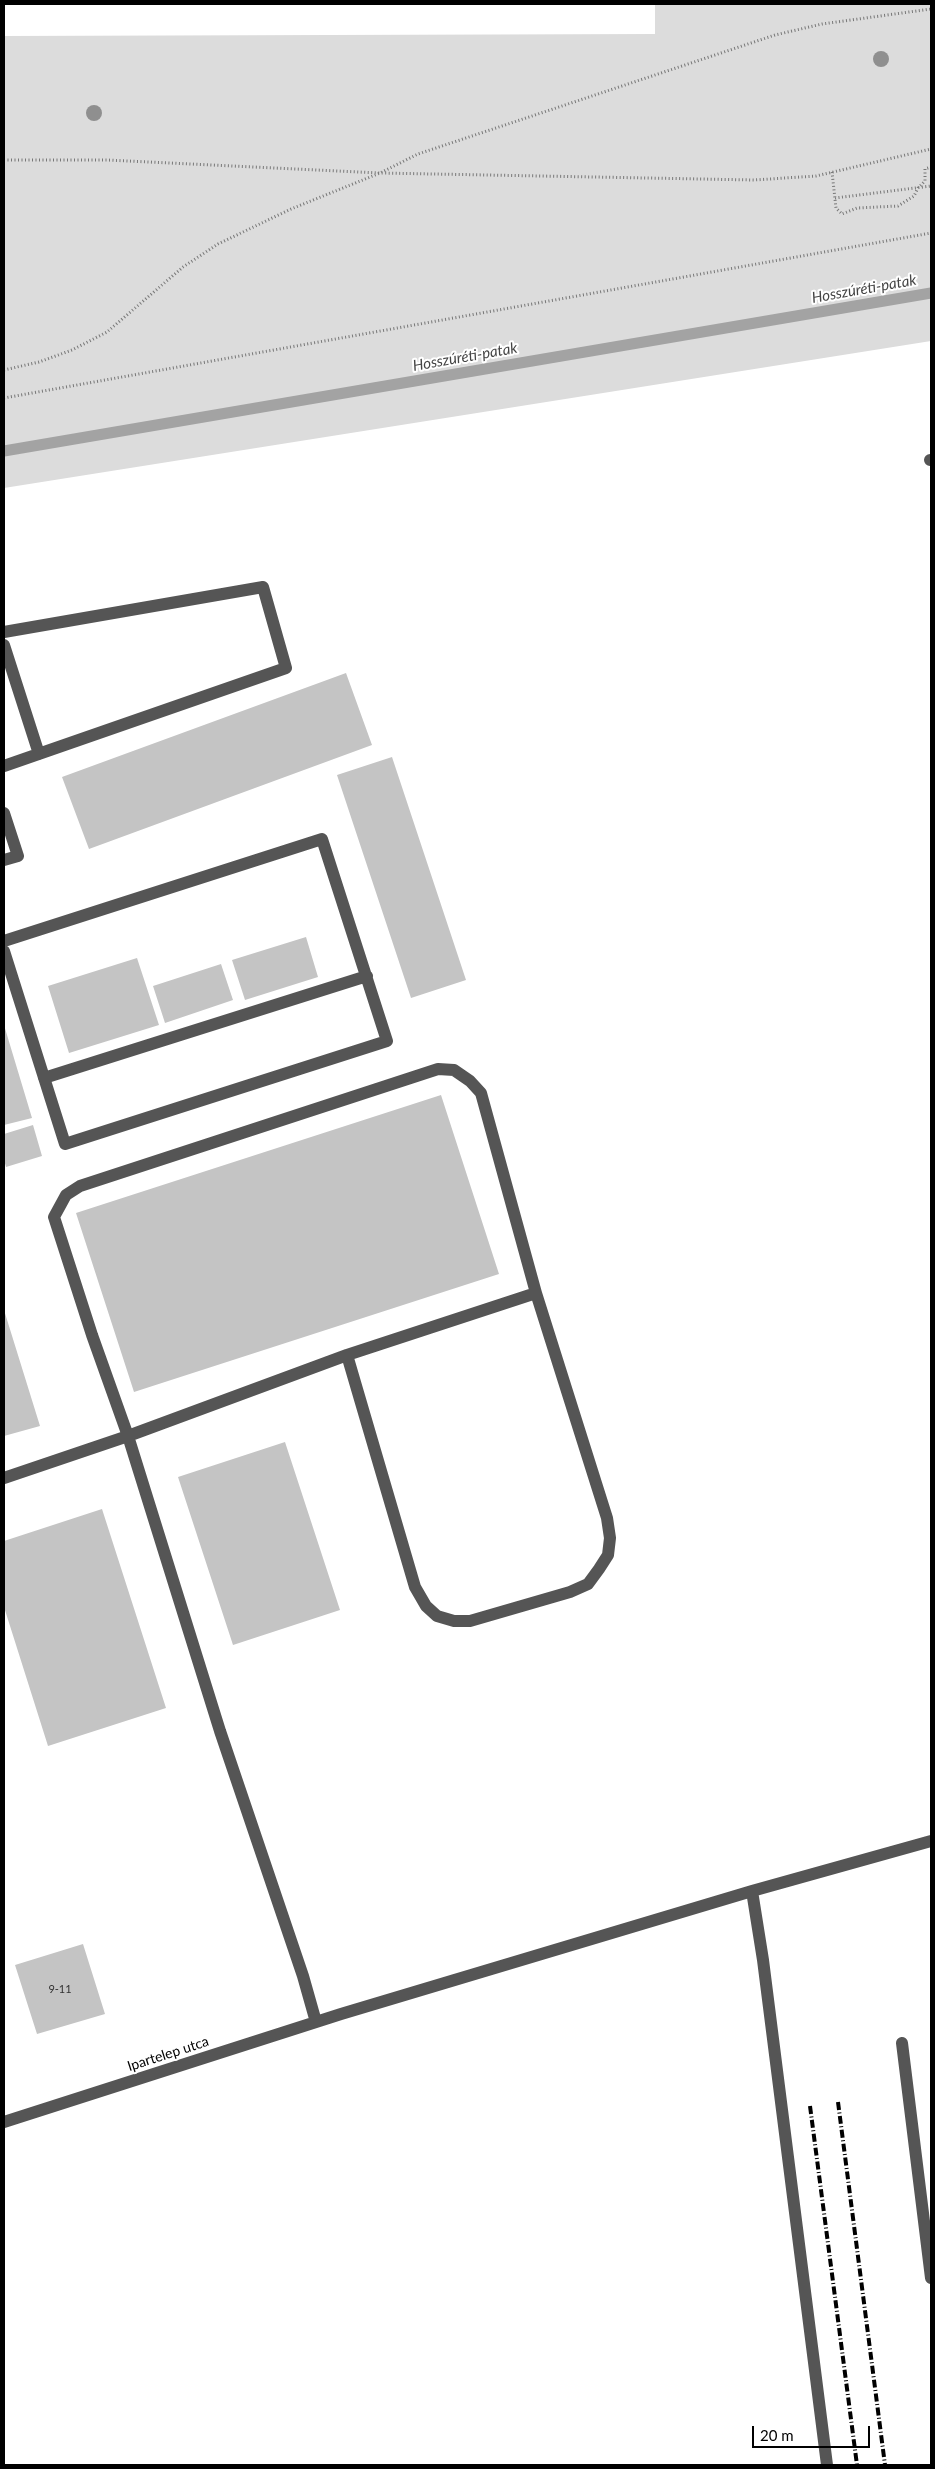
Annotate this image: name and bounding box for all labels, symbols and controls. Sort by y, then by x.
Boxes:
water label: Hosszúréti-patak [810,271,918,307]
water label: Hosszúréti-patak [411,339,519,375]
house number: 9-11 [48,1982,72,1996]
street label: Ipartelep utca [125,2033,211,2075]
scale bar [755,2416,872,2448]
text: 20 m [760,2426,794,2444]

